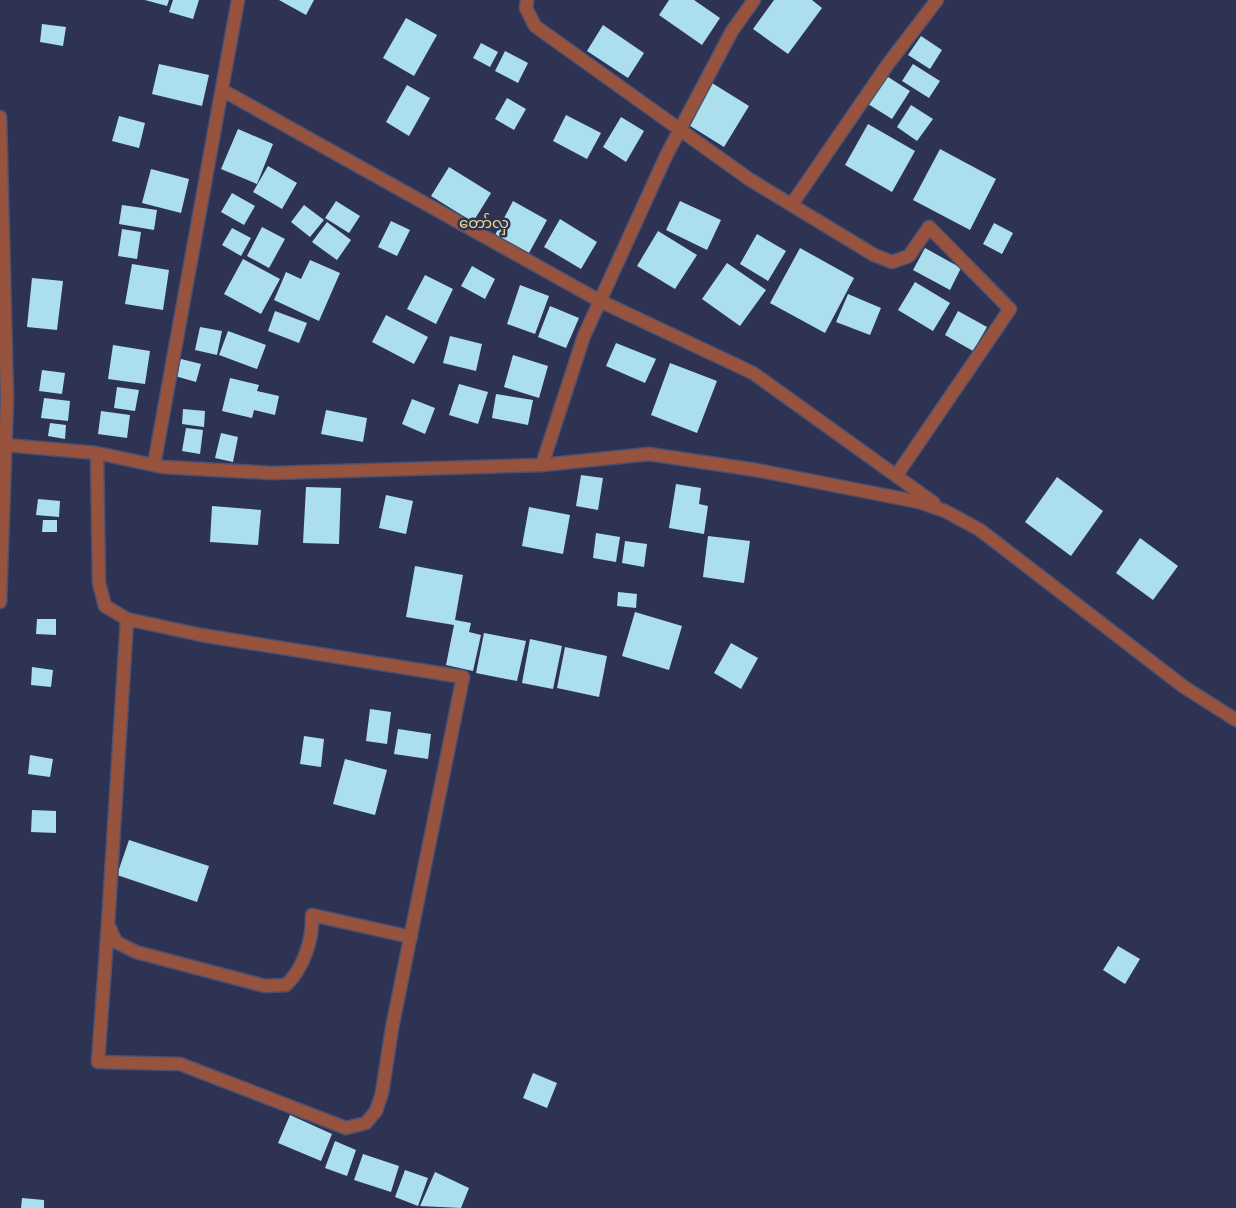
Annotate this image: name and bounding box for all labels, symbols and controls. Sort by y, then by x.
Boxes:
district label: တော်လှ [459,213,509,235]

